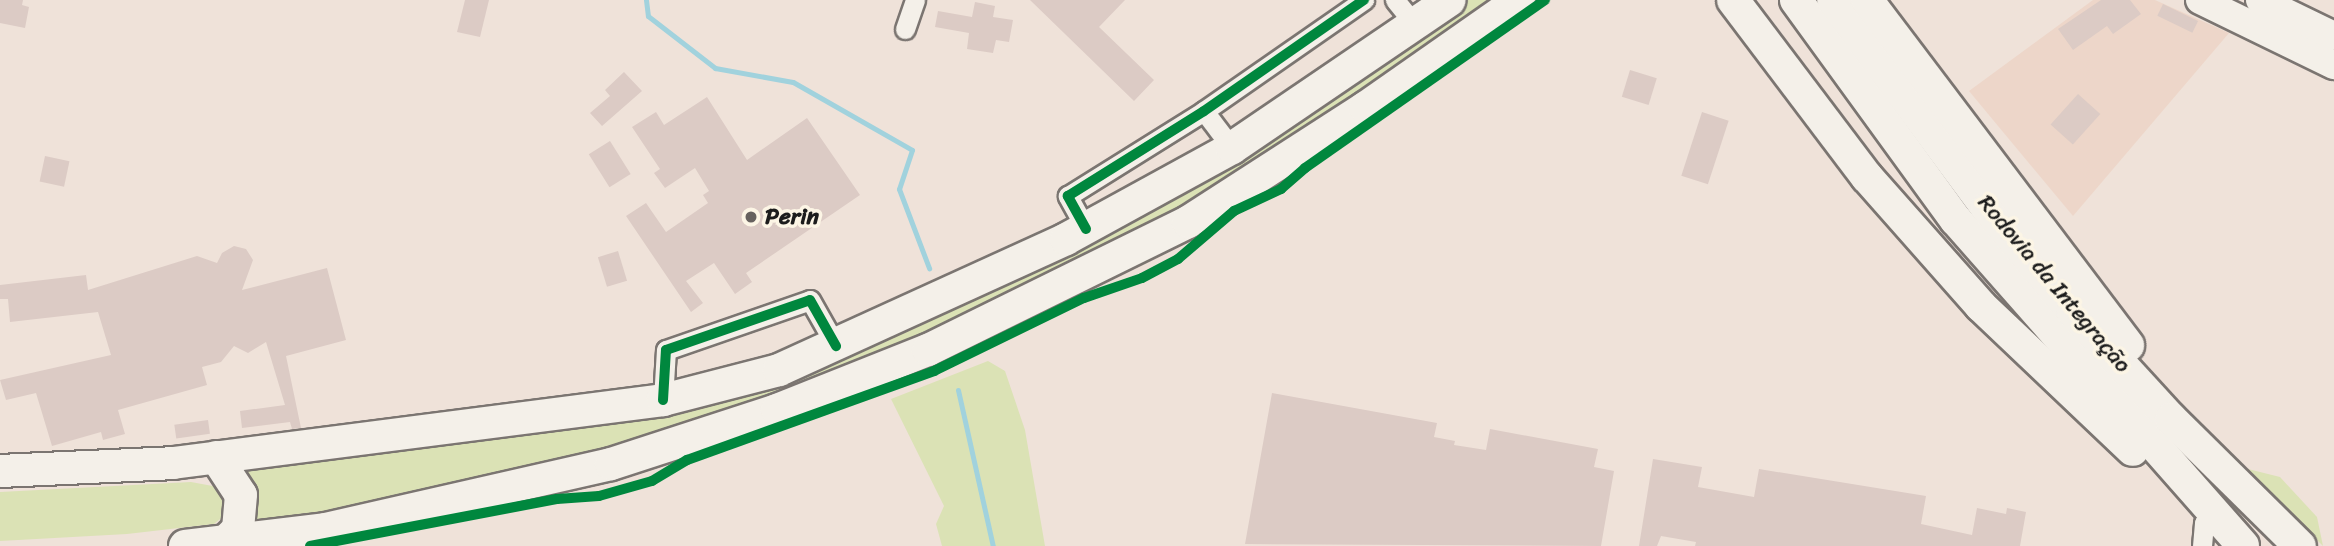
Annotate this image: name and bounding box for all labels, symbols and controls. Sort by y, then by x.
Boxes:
street label: Rodovia da Integração [1971,189,2137,379]
place label: Perin [765,203,819,231]
marker: Perin [743,209,759,225]

